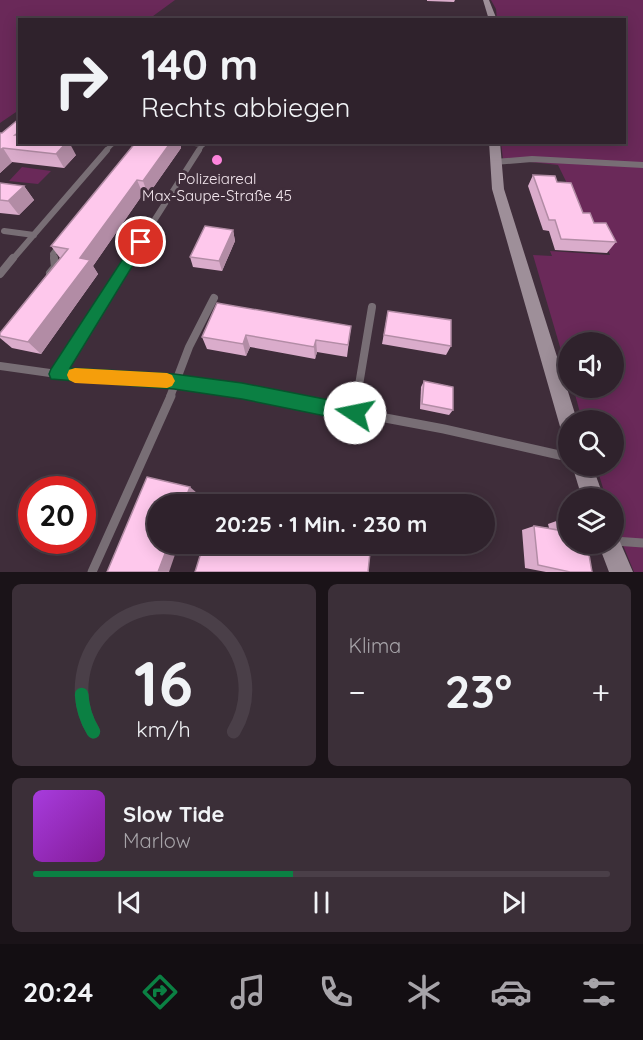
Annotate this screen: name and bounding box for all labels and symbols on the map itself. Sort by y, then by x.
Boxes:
marker: Polizeiareal Max-Saupe-Straße 45 [210,153,224,167]
place label: Polizeiareal Max-Saupe-Straße 45 [142,169,292,205]
pin [115,216,166,267]
position arrow [323,381,387,445]
speed limit sign: 20 [18,476,96,554]

